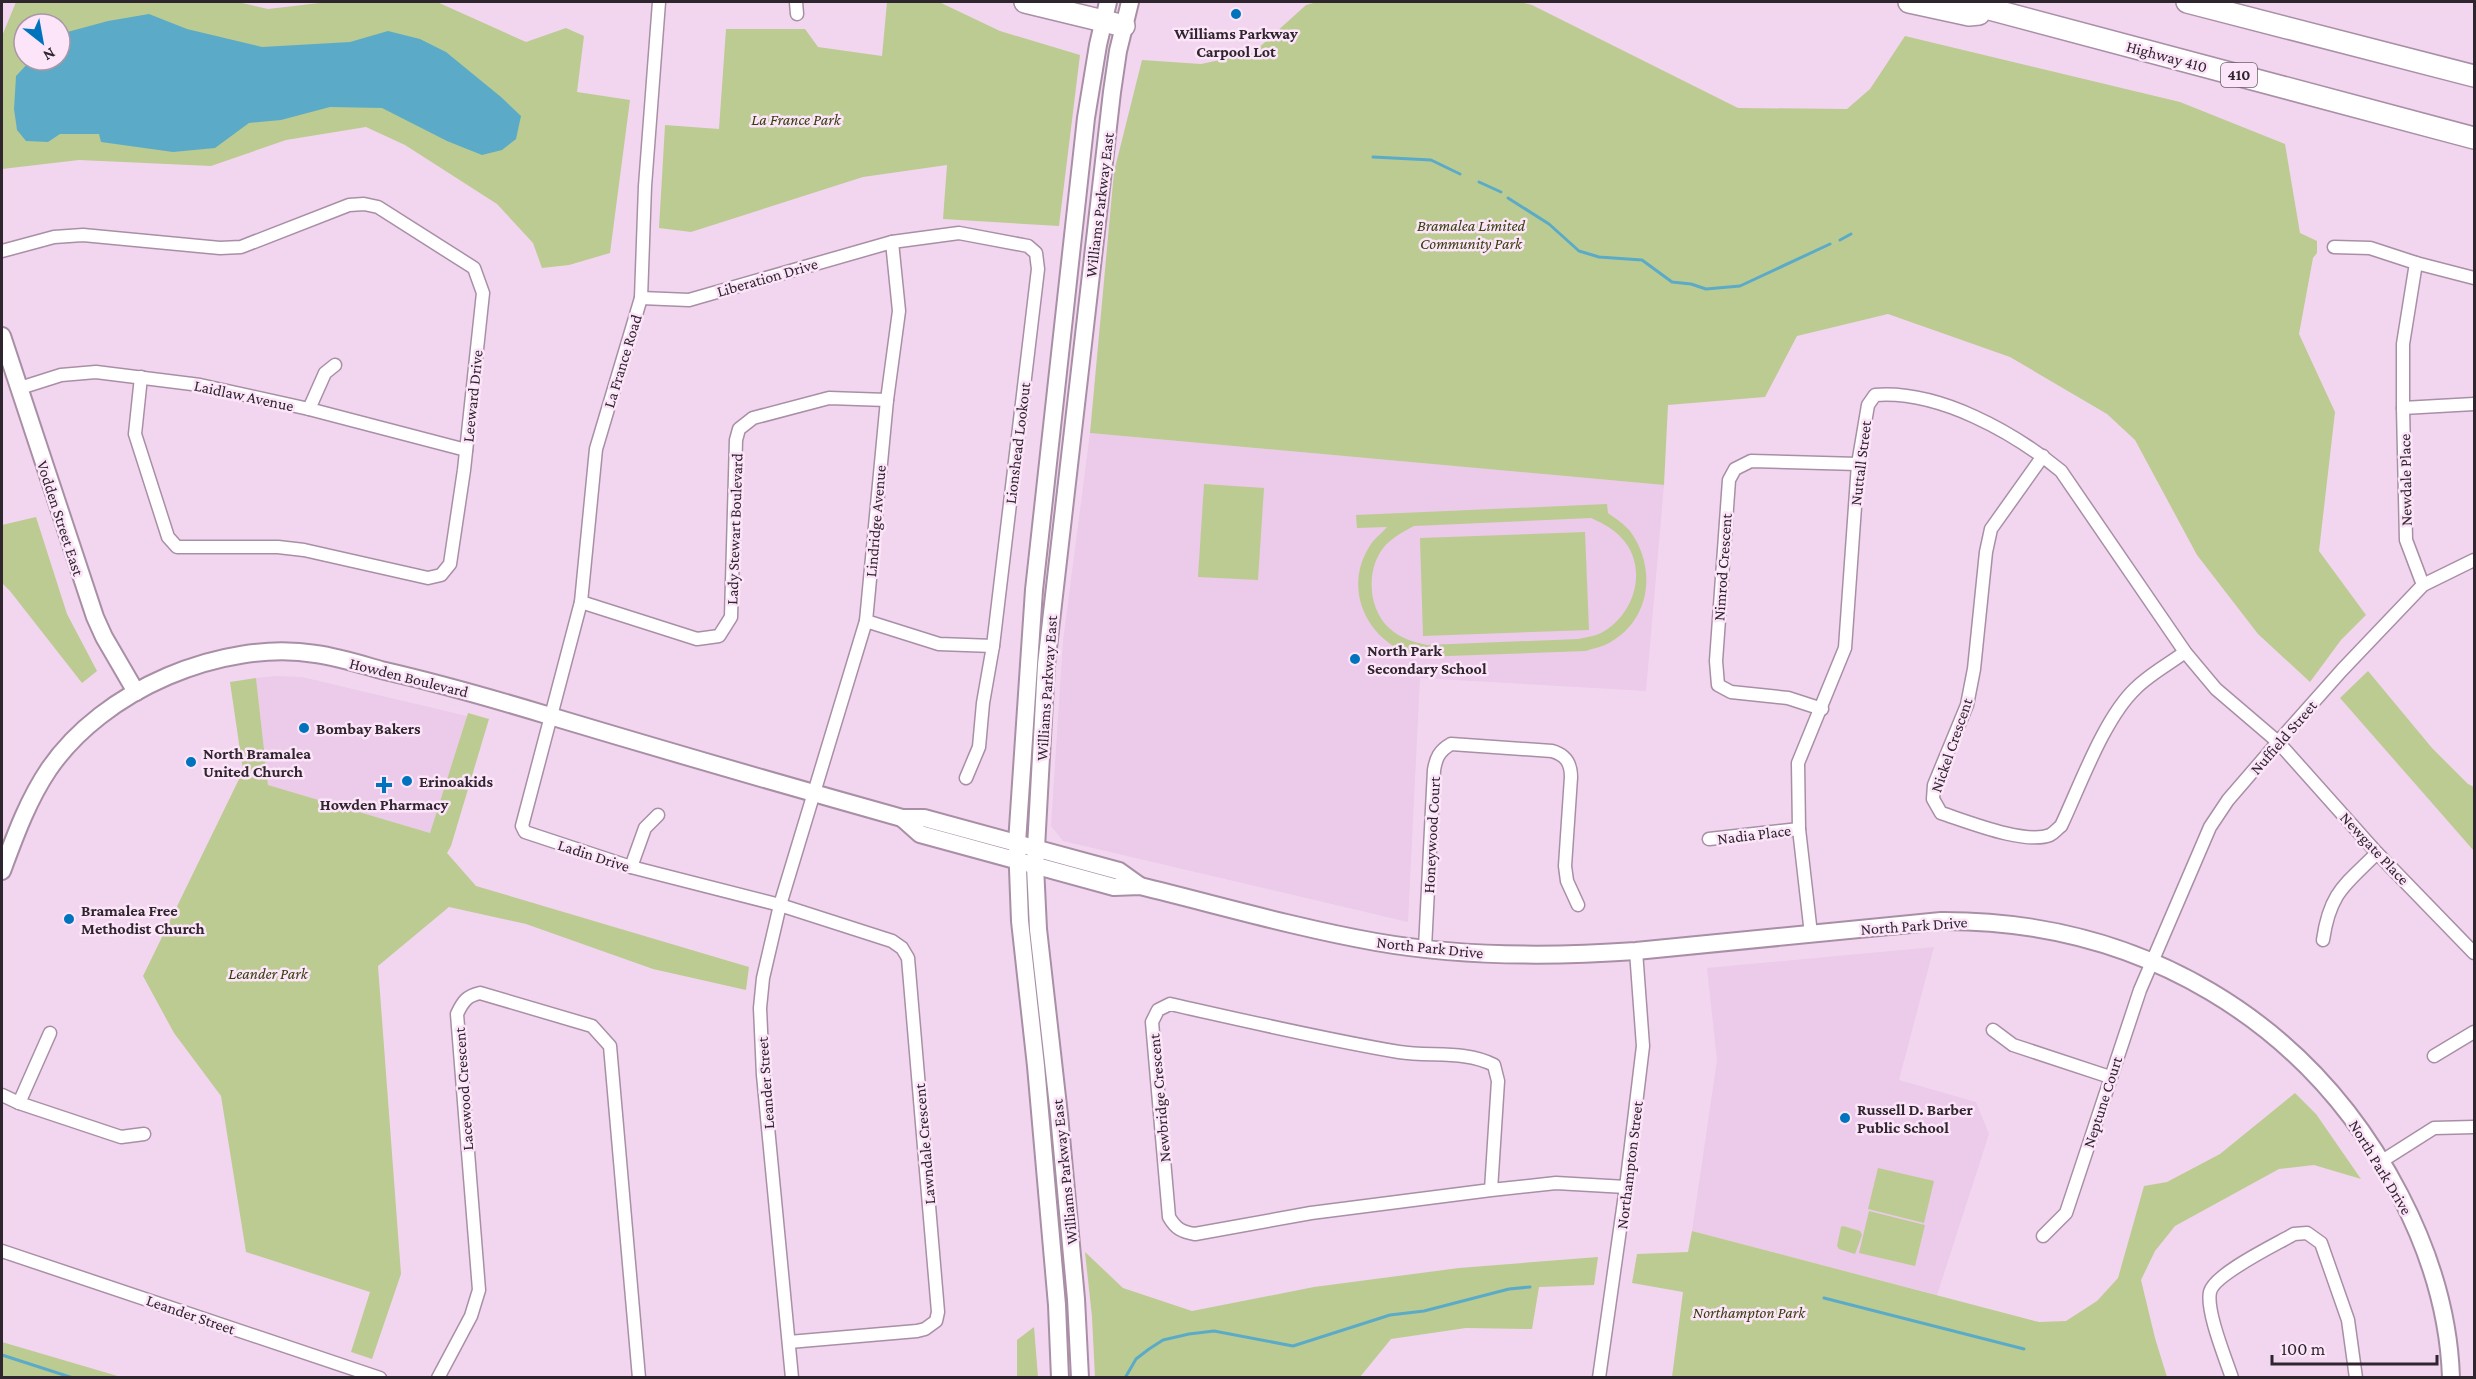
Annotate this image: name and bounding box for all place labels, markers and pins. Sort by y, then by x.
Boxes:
marker: Williams Parkway Carpool Lot [1229,7,1243,21]
place label: Williams Parkway Carpool Lot [1173,25,1298,60]
place label: North Park Secondary School [1367,642,1487,677]
marker: North Park Secondary School [1348,652,1362,666]
place label: Bombay Bakers [316,720,421,737]
marker: Bombay Bakers [297,721,311,735]
place label: North Bramalea United Church [203,745,311,780]
marker: North Bramalea United Church [184,755,198,769]
place label: Erinoakids [419,773,494,790]
marker: Erinoakids [400,774,414,788]
marker: Howden Pharmacy [377,778,391,792]
place label: Howden Pharmacy [320,796,449,813]
place label: Bramalea Free Methodist Church [81,902,205,937]
marker: Bramalea Free Methodist Church [62,912,76,926]
place label: Russell D. Barber Public School [1857,1101,1973,1136]
marker: Russell D. Barber Public School [1838,1111,1852,1125]

